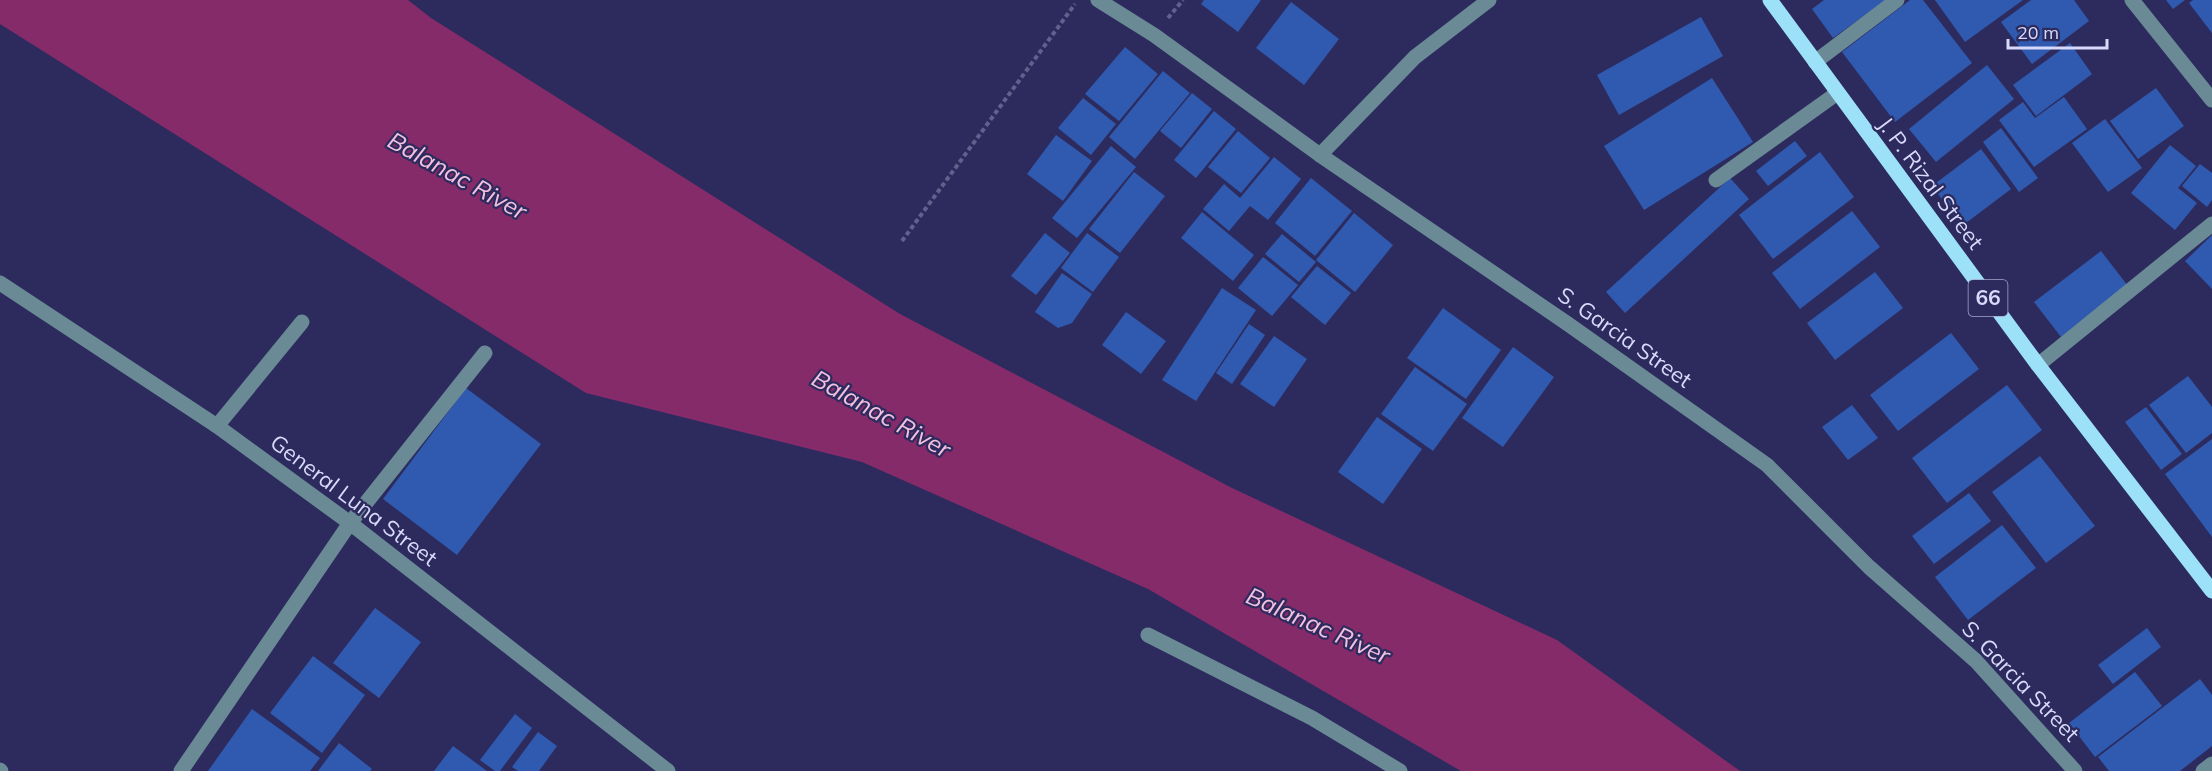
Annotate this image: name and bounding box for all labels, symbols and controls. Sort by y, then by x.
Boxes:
scale bar [2008,12,2107,50]
text: 20 m [2017,21,2059,44]
street label: J. P. Rizal Street [1872,111,1990,255]
water label: Balanac River [383,125,533,226]
street label: S. Garcia Street [1553,280,1698,394]
road number: 66 [1968,280,2008,316]
water label: Balanac River [807,363,957,464]
street label: General Luna Street [265,428,443,572]
water label: Balanac River [1242,580,1396,671]
street label: S. Garcia Street [1956,615,2086,748]

